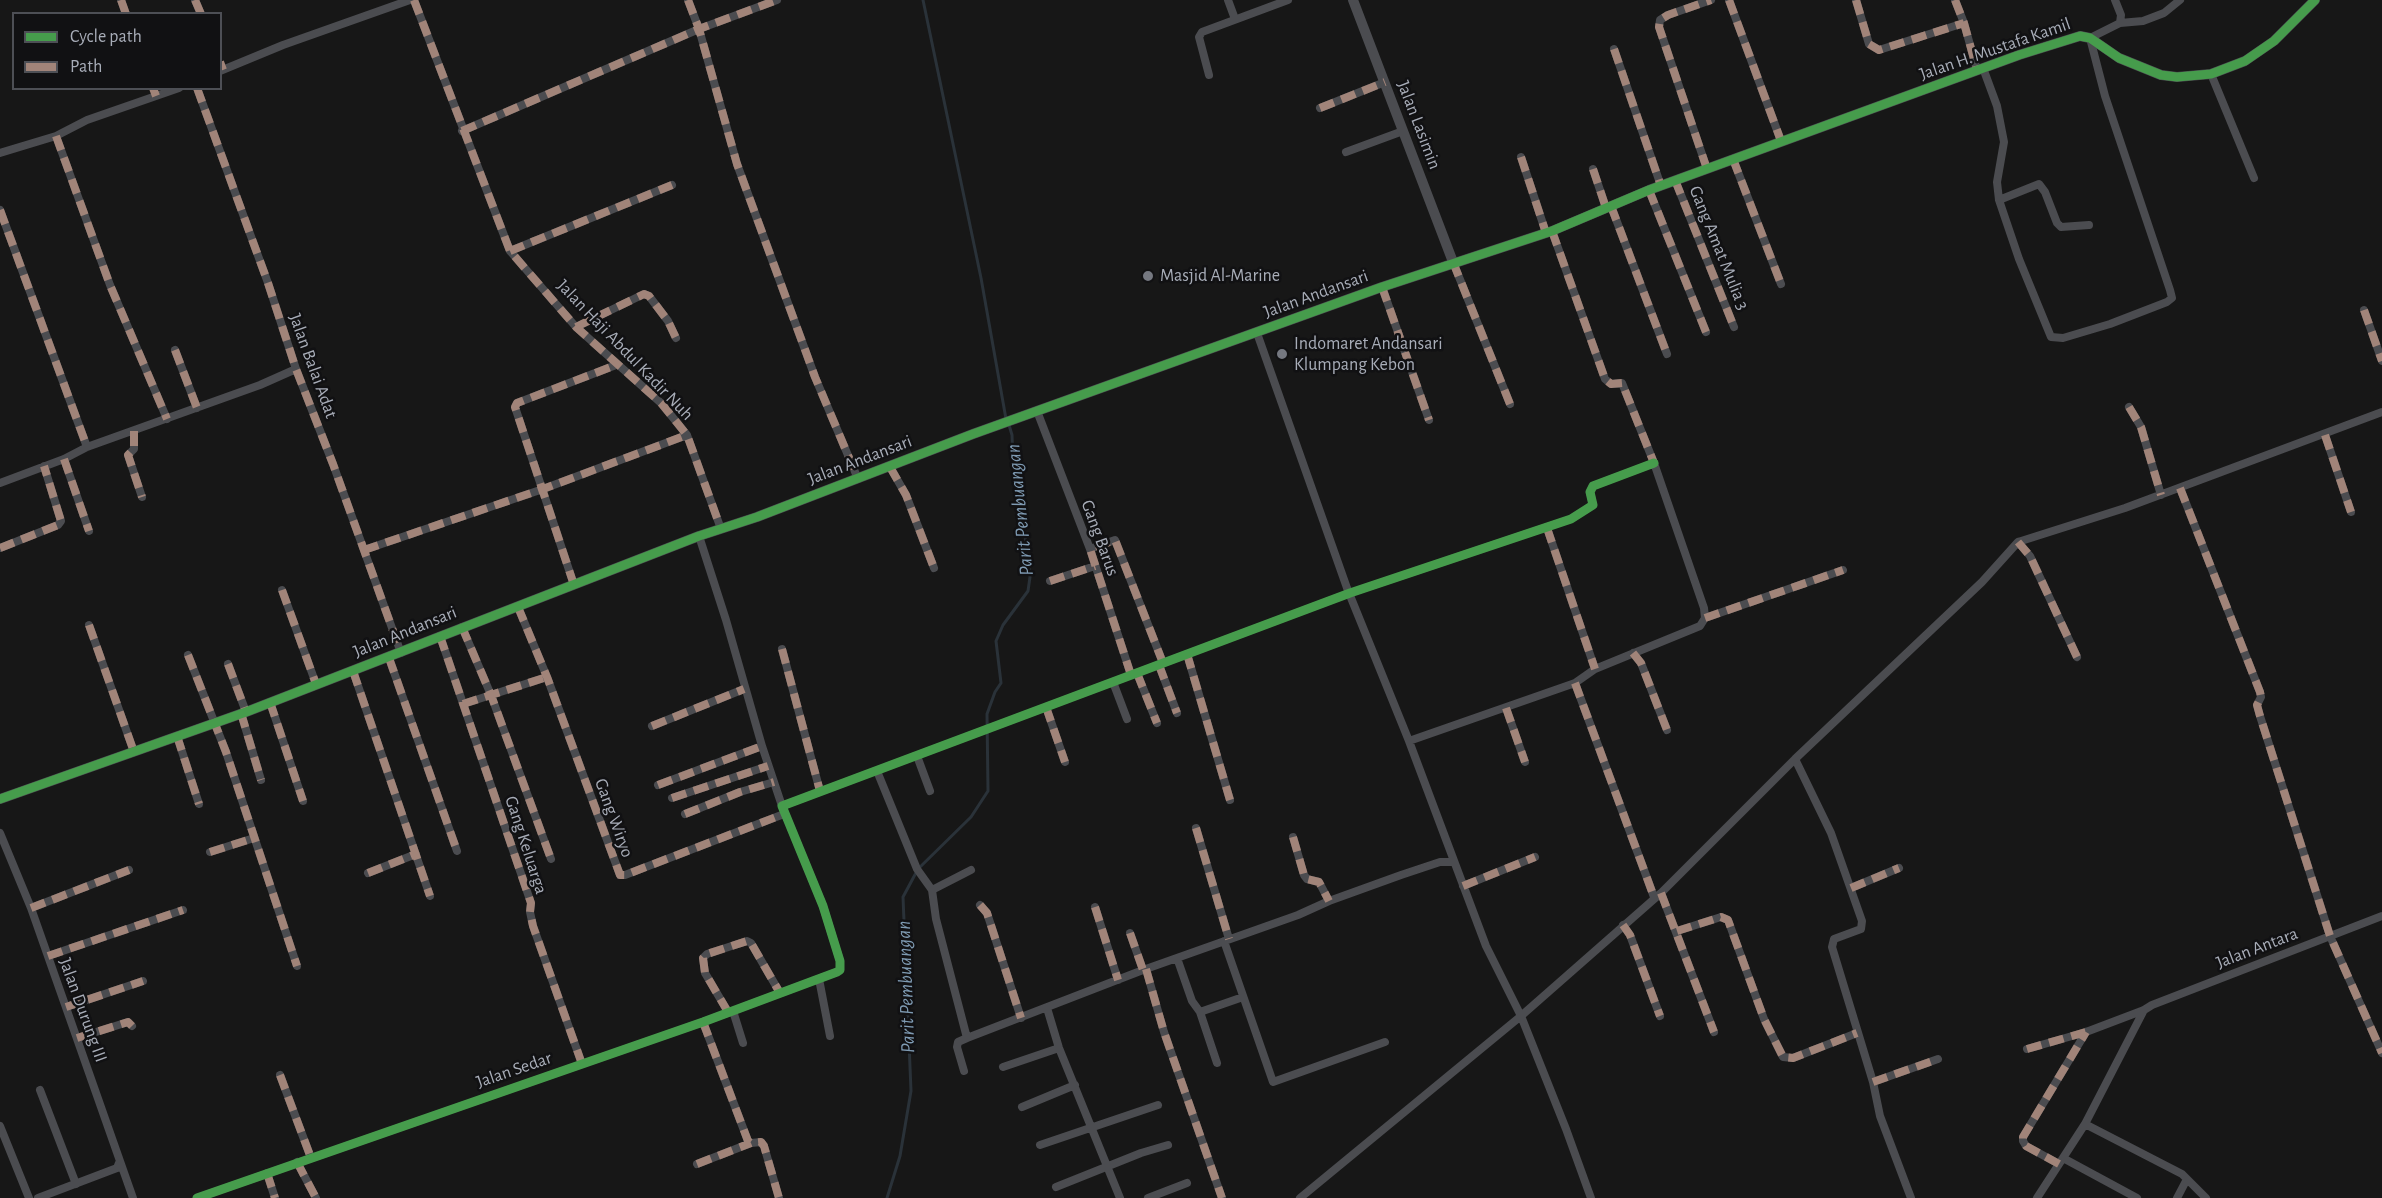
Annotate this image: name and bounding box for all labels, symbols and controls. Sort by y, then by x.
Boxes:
legend [12,12,222,90]
street label: Jalan H. Mustafa Kamil [1917,13,2073,85]
text: Cycle path [70,28,142,46]
text: Path [70,58,102,76]
street label: Jalan Lasimin [1392,78,1446,172]
street label: Gang Amat Mulia 3 [1684,183,1754,313]
place label: Masjid Al-Marine [1160,265,1280,287]
street label: Jalan Andansari [1261,265,1371,323]
marker: Masjid Al-Marine [1141,269,1155,283]
street label: Jalan Haji Abdul Kadir Nuh [552,275,698,425]
street label: Jalan Balai Adat [284,311,342,421]
place label: Indomaret Andansari Klumpang Kebon [1294,333,1442,376]
marker: Indomaret Andansari Klumpang Kebon [1275,347,1289,361]
street label: Jalan Andansari [805,430,915,490]
water label: Parit Pembuangan [1001,443,1039,577]
street label: Gang Barus [1076,497,1124,579]
street label: Jalan Andansari [350,601,460,663]
street label: Gang Wiryo [590,776,638,860]
street label: Gang Keluarga [500,793,552,897]
water label: Parit Pembuangan [892,920,920,1054]
street label: Jalan Antara [2213,923,2301,973]
street label: Jalan Durung III [54,955,112,1065]
street label: Jalan Sedar [474,1047,554,1093]

